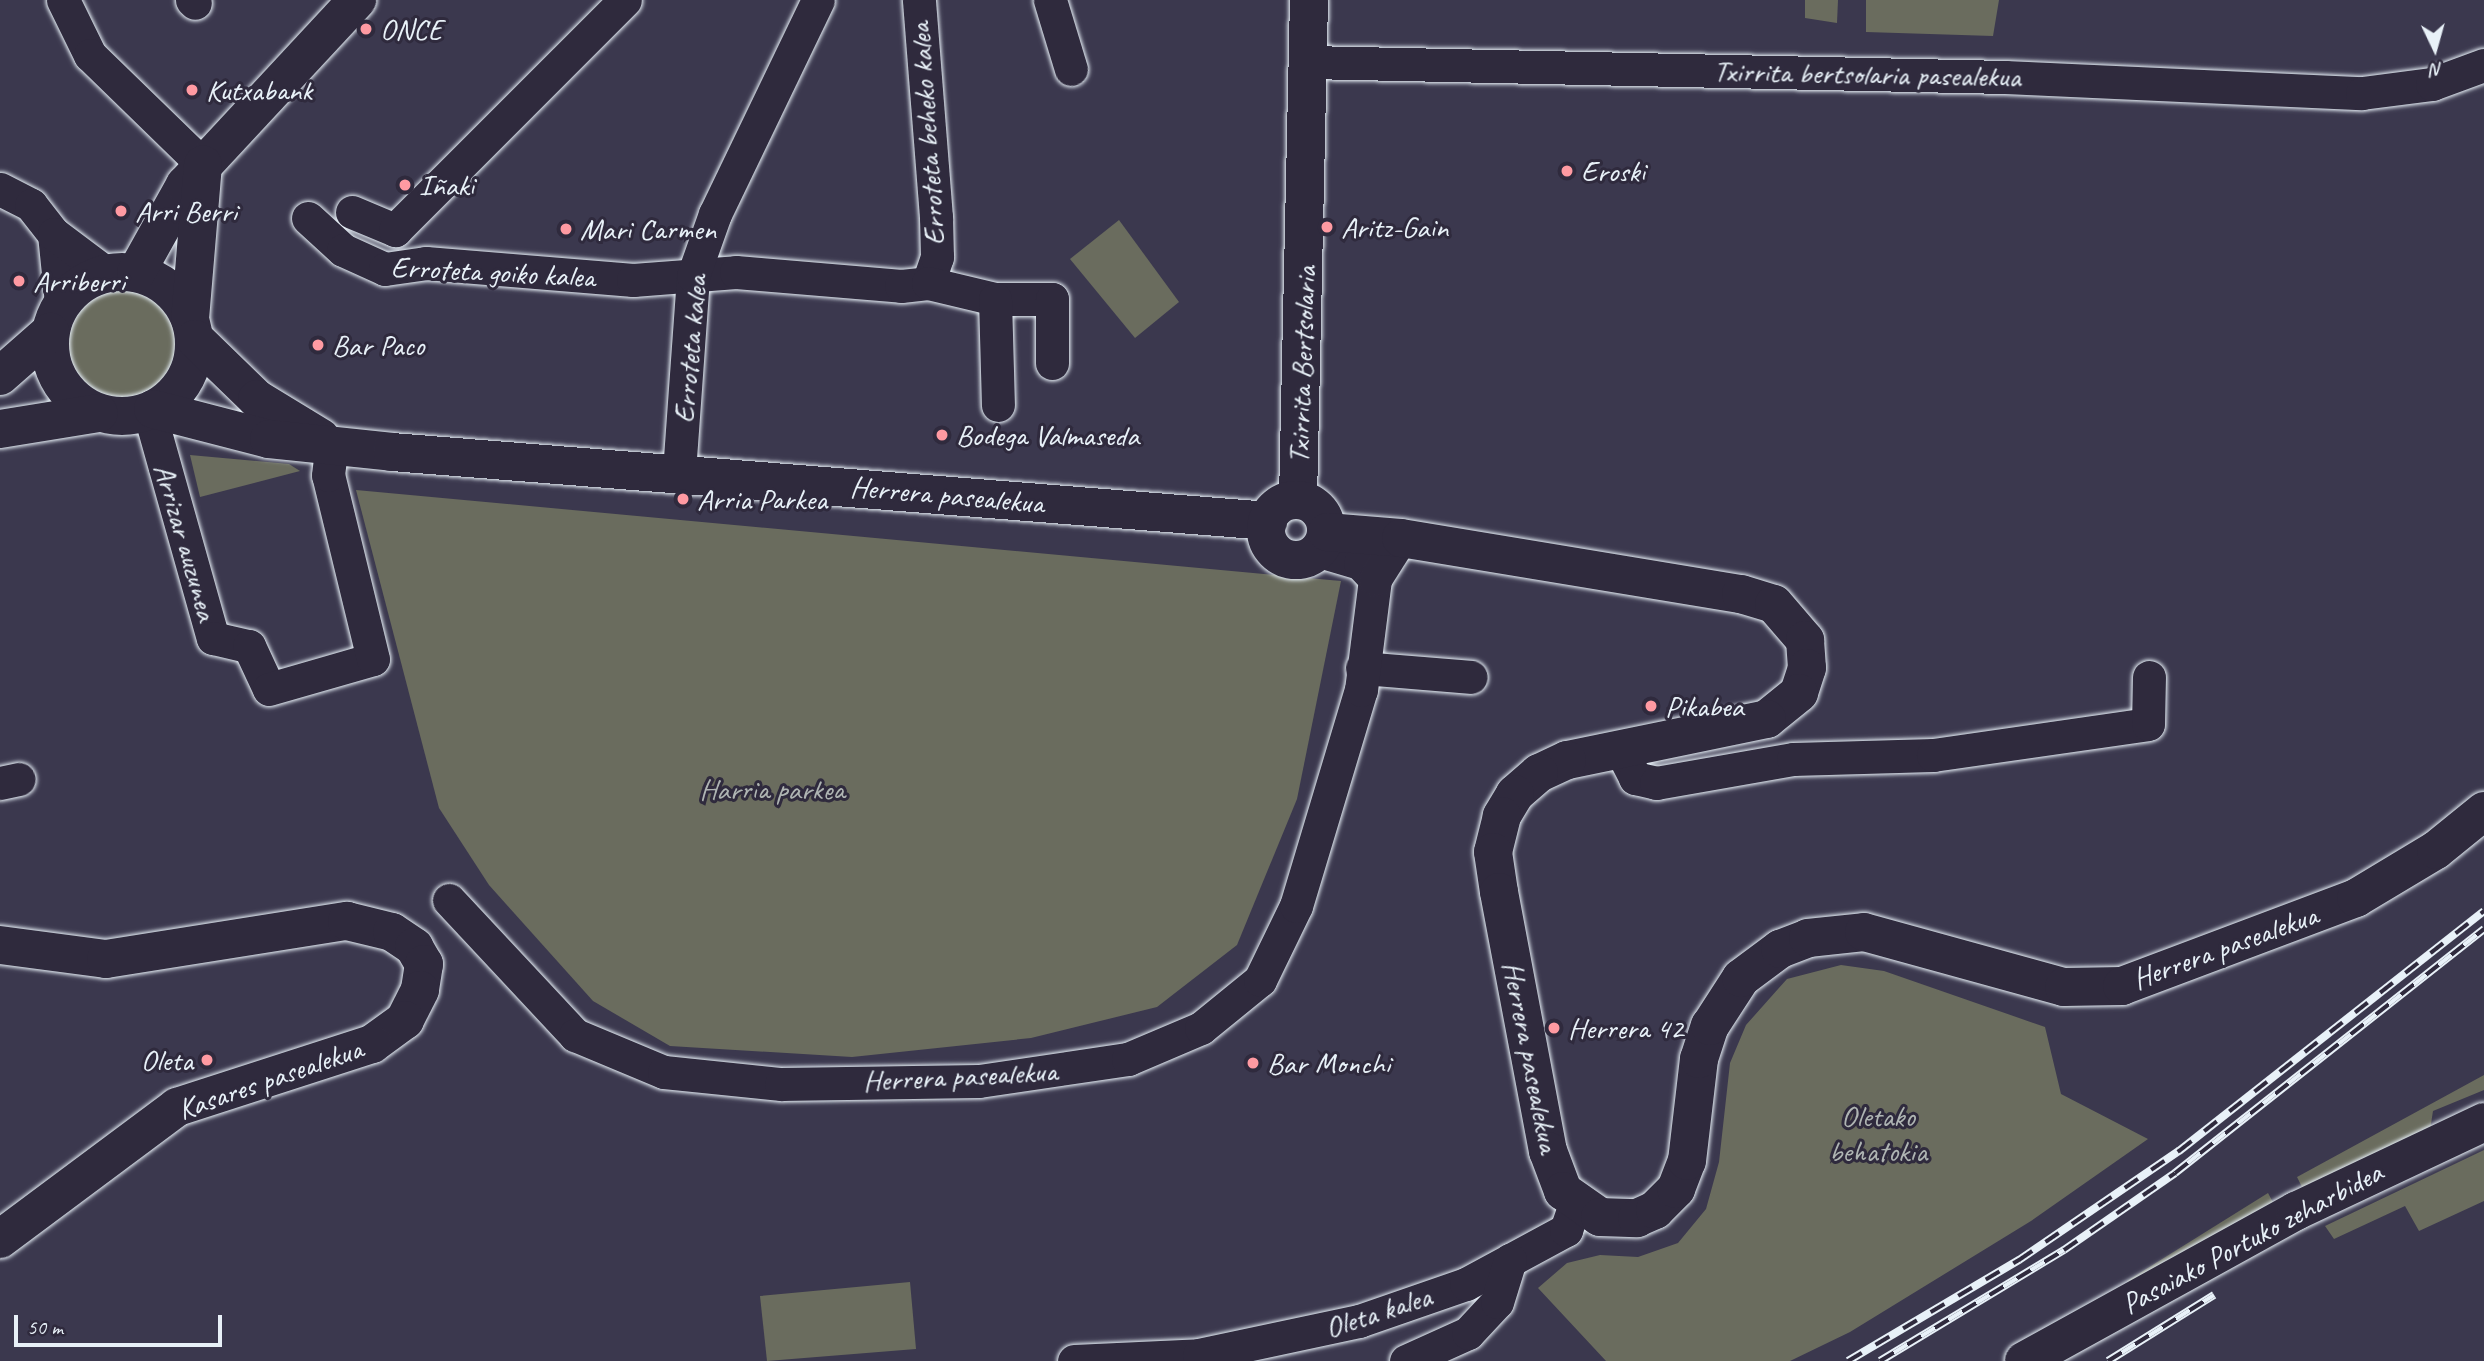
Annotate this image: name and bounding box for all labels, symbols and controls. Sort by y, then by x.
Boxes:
place label: ONCE [380,11,443,47]
north arrow [2400,14,2470,84]
marker: ONCE [358,21,374,37]
street label: Erroteta beheko kalea [901,21,953,247]
street label: Txirrita bertsolaria pasealekua [1713,53,2021,95]
text: N [2430,57,2444,82]
place label: Kutxabank [206,72,312,108]
marker: Kutxabank [184,82,200,98]
place label: Eroski [1581,153,1645,189]
marker: Eroski [1559,163,1575,179]
place label: Iñaki [419,167,474,203]
marker: Iñaki [397,177,413,193]
place label: Arri Berri [135,193,237,229]
marker: Arri Berri [113,203,129,219]
place label: Aritz-Gain [1341,209,1448,245]
place label: Mari Carmen [580,211,718,247]
marker: Aritz-Gain [1319,219,1335,235]
marker: Mari Carmen [558,221,574,237]
street label: Erroteta goiko kalea [390,249,596,295]
place label: Arriberri [33,263,125,299]
street label: Txirrita Bertsolaria [1281,266,1323,464]
marker: Arriberri [11,273,27,289]
street label: Erroteta kalea [666,274,714,424]
place label: Bar Paco [332,327,426,363]
marker: Bar Paco [310,337,326,353]
place label: Bodega Valmaseda [956,417,1141,453]
marker: Bodega Valmaseda [934,427,950,443]
street label: Arrizar auzunea [146,459,226,625]
street label: Herrera pasealekua [849,469,1045,521]
place label: Arria Parkea [697,481,828,517]
marker: Arria Parkea [675,491,691,507]
place label: Pikabea [1665,688,1744,724]
marker: Pikabea [1643,698,1659,714]
park label: Harria parkea [699,771,845,807]
street label: Herrera pasealekua [2128,897,2322,997]
street label: Herrera pasealekua [1495,958,1567,1156]
place label: Herrera 42 [1568,1010,1683,1046]
marker: Herrera 42 [1546,1020,1562,1036]
street label: Kasares pasealekua [173,1031,367,1127]
place label: Oleta [141,1042,193,1078]
place label: Bar Monchi [1267,1045,1389,1081]
marker: Oleta [199,1052,215,1068]
street label: Herrera pasealekua [862,1053,1058,1099]
marker: Bar Monchi [1245,1055,1261,1071]
park label: Oletako behatokia [1829,1098,1927,1168]
street label: Pasaiako Portuko zeharbidea [2117,1155,2387,1321]
street label: Oleta kalea [1320,1278,1436,1346]
scale bar [18,1302,226,1346]
text: 50 m [27,1314,63,1340]

